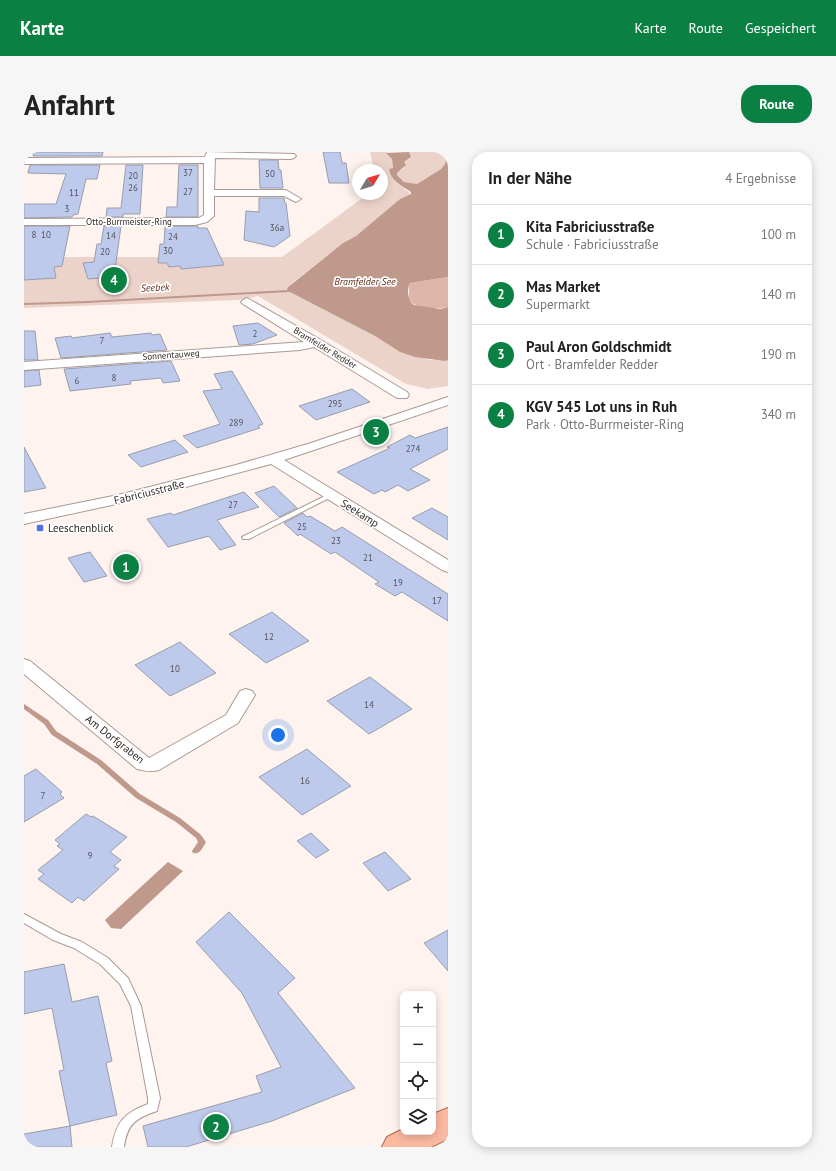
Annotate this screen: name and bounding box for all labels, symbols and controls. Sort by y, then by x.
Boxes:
text: Karte [20,16,64,40]
text: Karte [635,19,667,37]
text: Route [689,19,723,37]
text: Gespeichert [745,19,816,37]
button: Route [741,85,812,123]
text: Anfahrt [24,86,115,123]
north arrow [352,164,388,200]
house number: 37 [183,167,193,178]
text: In der Nähe [488,167,572,189]
house number: 50 [265,168,275,179]
house number: 20 [128,170,138,181]
text: 4 Ergebnisse [725,170,796,187]
house number: 26 [128,182,138,193]
house number: 27 [183,186,193,197]
house number: 11 [69,187,79,198]
house number: 3 [65,203,70,214]
street label: Otto-Burrmeister-Ring [86,216,172,227]
text: Kita Fabriciusstraße [526,217,654,236]
house number: 36a [270,222,284,233]
text: 1 [497,226,505,243]
text: 100 m [761,226,796,243]
house number: 8 [32,229,37,240]
house number: 10 [41,229,51,240]
house number: 14 [106,230,116,241]
house number: 24 [168,231,178,242]
text: Schule · Fabriciusstraße [526,236,659,253]
house number: 30 [163,245,173,256]
house number: 20 [100,246,110,257]
pin: 4 [101,265,127,295]
water label: Bramfelder See [334,275,396,288]
text: Mas Market [526,277,600,296]
water label: Seebek [140,280,170,295]
text: 2 [497,286,505,303]
text: 140 m [761,286,796,303]
text: Supermarkt [526,296,590,313]
street label: Bramfelder Redder [292,324,359,371]
house number: 2 [253,328,258,339]
house number: 7 [100,335,105,346]
text: Paul Aron Goldschmidt [526,337,672,356]
text: 3 [497,346,505,363]
text: 190 m [761,346,796,363]
street label: Sonnentauweg [142,347,200,362]
text: Ort · Bramfelder Redder [526,356,658,373]
house number: 8 [112,372,117,383]
house number: 6 [75,375,80,386]
text: KGV 545 Lot uns in Ruh [526,397,677,416]
house number: 295 [328,398,342,409]
text: 4 [497,406,505,423]
text: 340 m [761,406,796,423]
text: Park · Otto-Burrmeister-Ring [526,416,684,433]
house number: 289 [229,417,243,428]
pin: 3 [363,417,389,447]
house number: 274 [406,443,420,454]
street label: Fabriciusstraße [112,476,186,507]
street label: Seekamp [338,496,382,530]
house number: 27 [228,499,238,510]
place label: Leeschenblick [48,521,114,535]
house number: 25 [297,521,307,532]
marker: Leeschenblick [35,523,45,533]
house number: 23 [331,535,341,546]
pin: 1 [113,552,139,582]
house number: 21 [363,552,373,563]
house number: 19 [393,577,403,588]
house number: 17 [432,595,442,606]
house number: 12 [264,631,274,642]
house number: 10 [170,663,180,674]
house number: 14 [364,699,374,710]
street label: Am Dorfgraben [83,712,147,766]
your location [268,725,288,745]
house number: 16 [300,775,310,786]
house number: 7 [41,790,46,801]
house number: 9 [88,850,93,861]
map controls [400,991,436,1135]
button: + [400,991,436,1027]
button: − [400,1027,436,1063]
button: locate [400,1063,436,1099]
button: layers [400,1099,436,1135]
pin: 2 [203,1112,229,1142]

